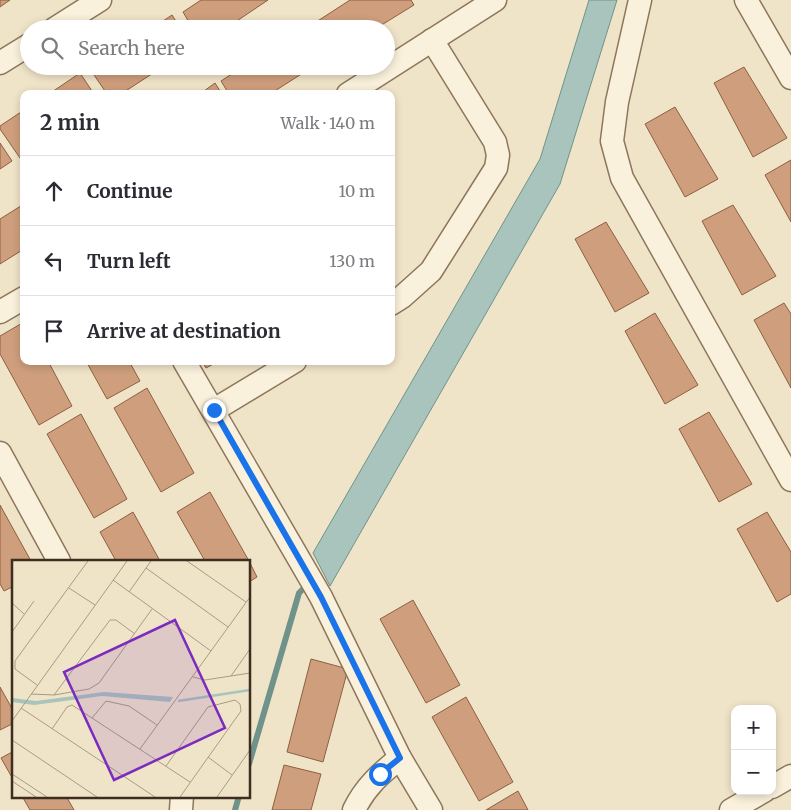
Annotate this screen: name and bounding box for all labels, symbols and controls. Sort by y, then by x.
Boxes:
search box [20,20,395,75]
icon: search [38,34,66,62]
text: Search here [78,36,185,60]
text: 2 min [40,109,100,136]
text: Walk · 140 m [281,113,375,133]
icon: ahead [40,177,68,205]
text: Continue [87,179,173,203]
text: 10 m [338,181,375,201]
icon: left [40,247,68,275]
text: Turn left [87,249,171,273]
text: 130 m [329,251,375,271]
icon: arrive [40,317,68,345]
text: Arrive at destination [87,319,281,343]
route end [203,399,226,422]
inset map [12,560,250,798]
map controls [731,705,776,795]
button: + [731,705,776,750]
button: − [731,750,776,795]
route start [369,763,392,786]

